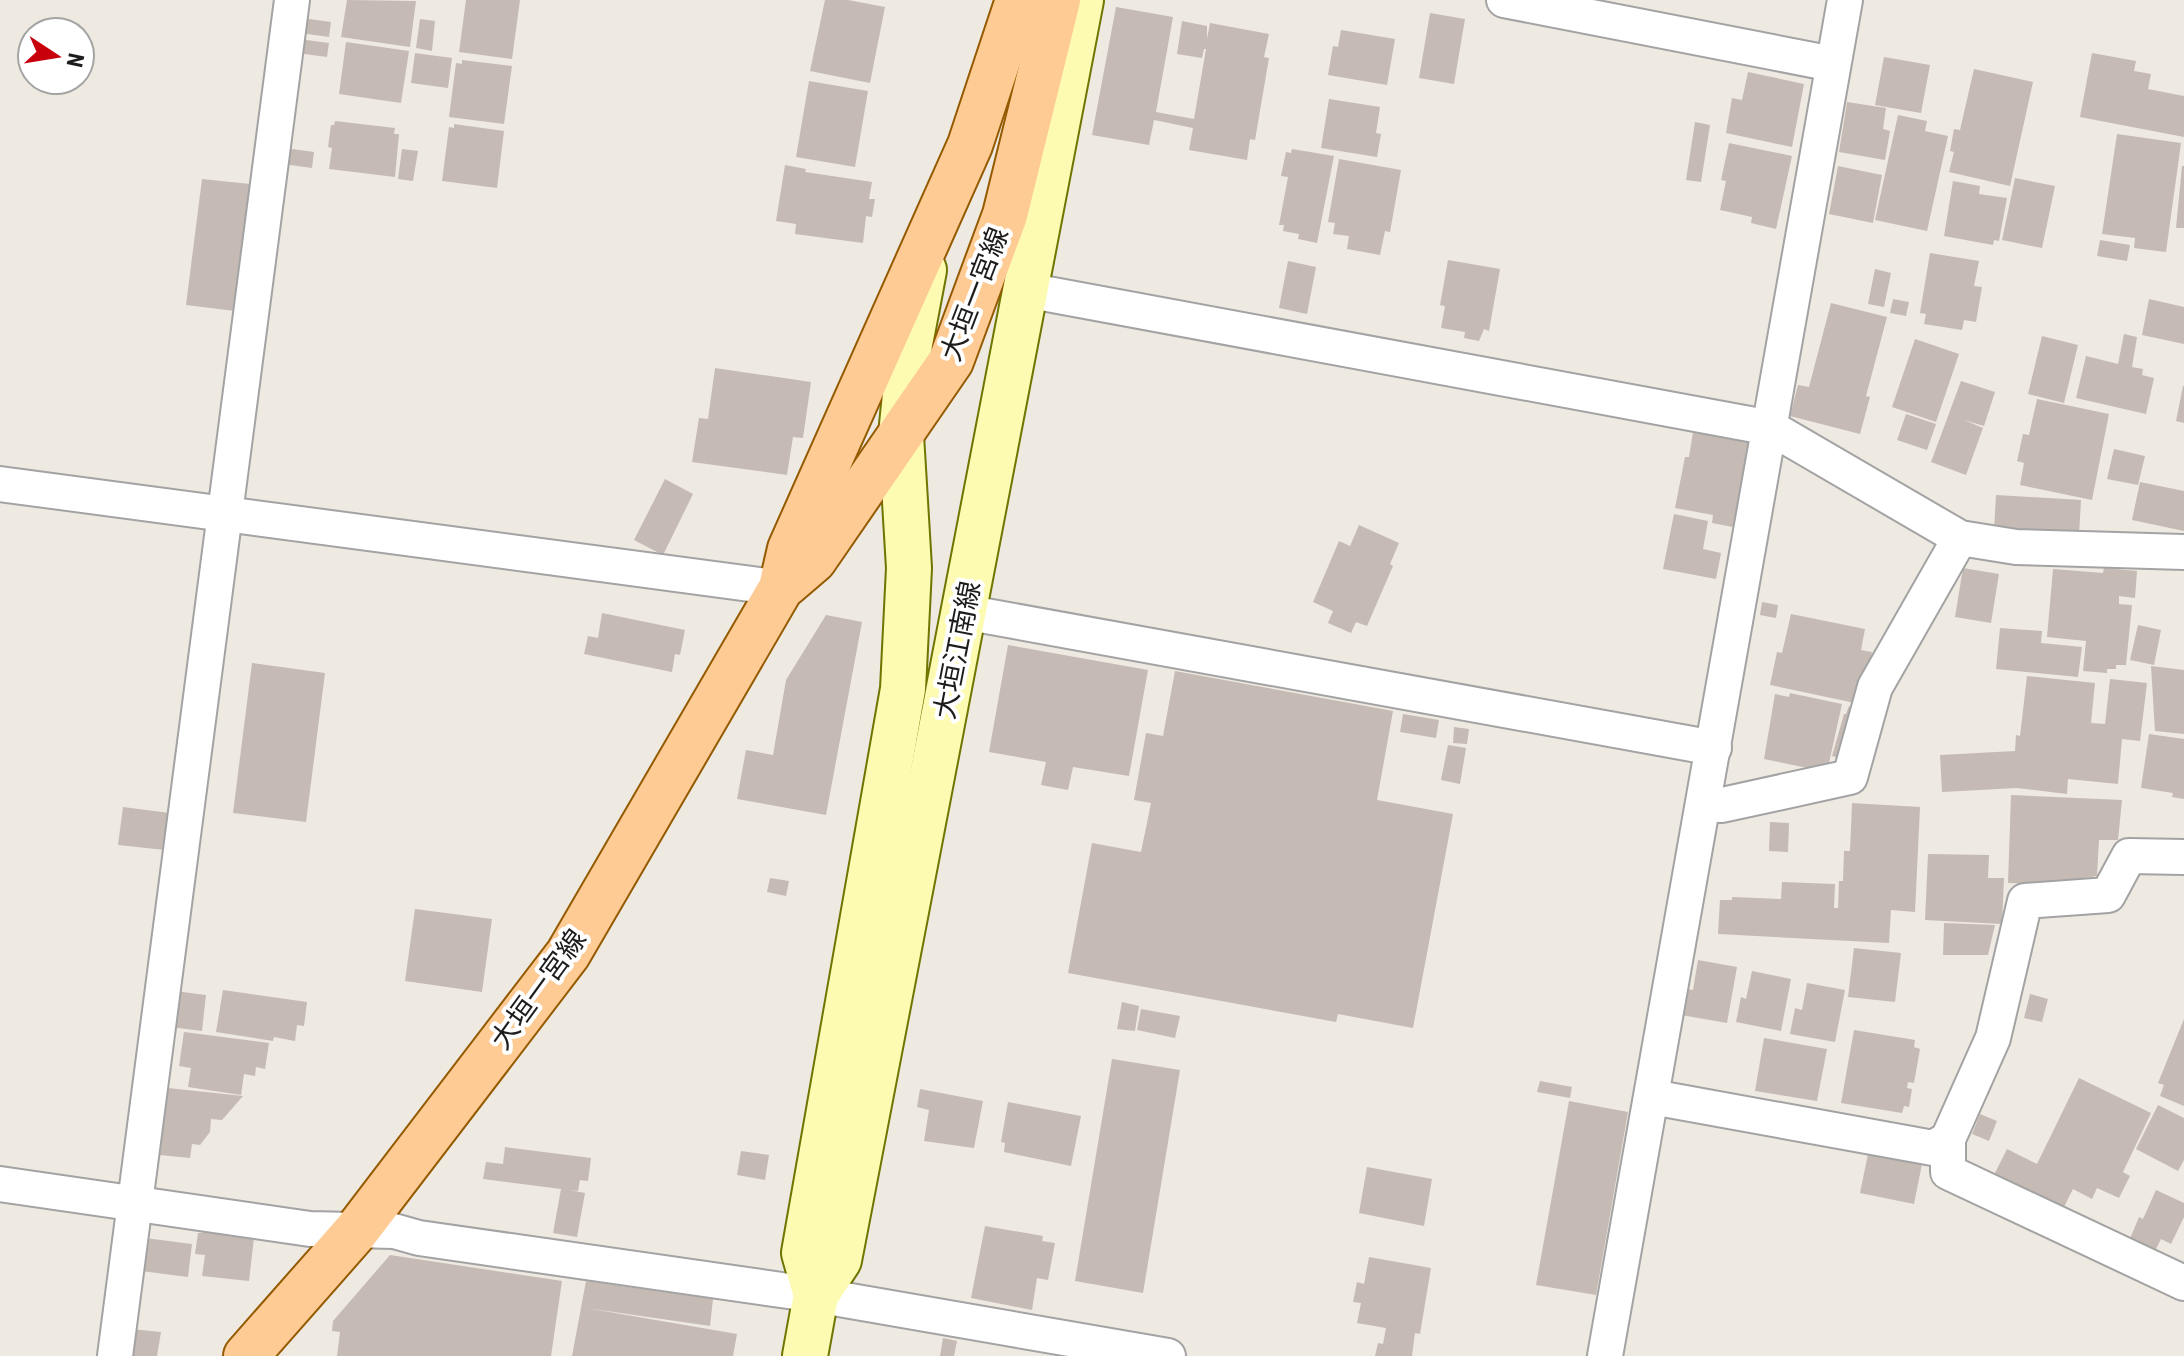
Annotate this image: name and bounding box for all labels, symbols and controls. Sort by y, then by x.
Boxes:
north arrow [16,16,96,96]
text: N [61,51,89,69]
street label: 大垣一宮線 [934,223,1015,365]
street label: 大垣江南線 [928,578,987,722]
street label: 大垣一宮線 [484,923,593,1056]

